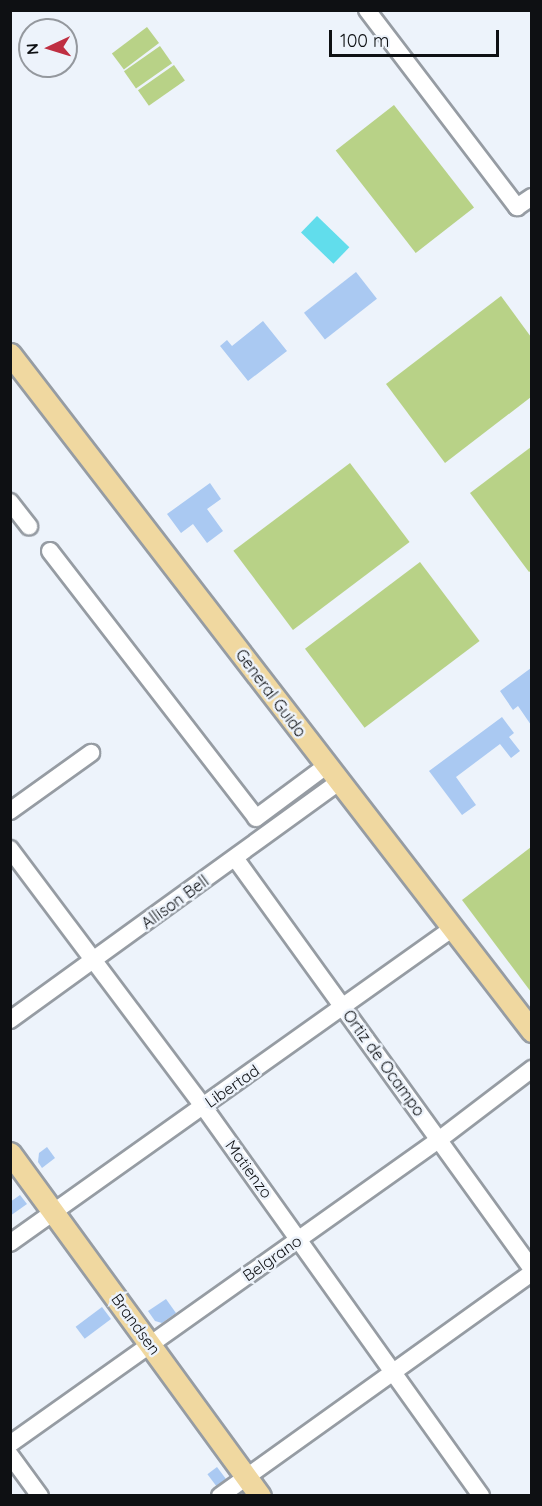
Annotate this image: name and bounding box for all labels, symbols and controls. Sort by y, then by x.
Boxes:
north arrow [18,18,78,78]
scale bar [332,18,502,56]
text: 100 m [340,29,389,52]
text: N [22,43,42,56]
street label: General Guido [232,645,310,741]
street label: Allison Bell [138,871,212,933]
street label: Ortiz de Ocampo [339,1006,429,1120]
street label: Libertad [201,1060,263,1112]
street label: Matienzo [221,1136,277,1202]
street label: Belgrano [239,1231,305,1285]
street label: Brandsen [107,1290,165,1358]

